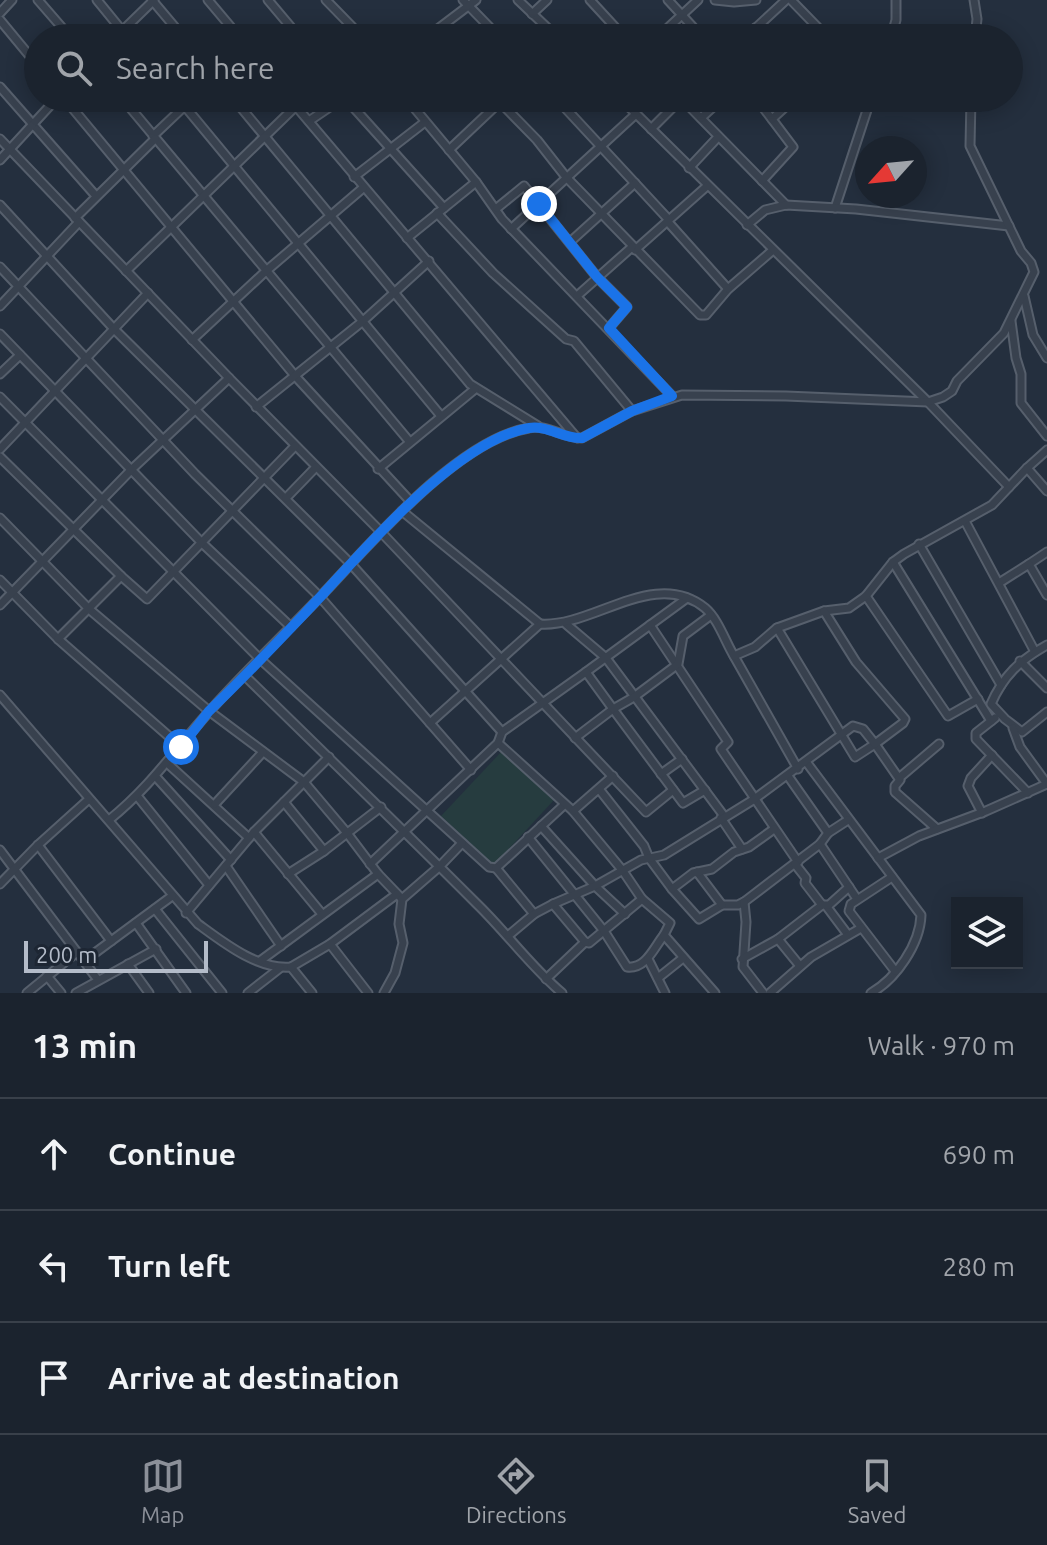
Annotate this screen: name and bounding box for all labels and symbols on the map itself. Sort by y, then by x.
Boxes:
north arrow [855,136,927,208]
route end [521,186,557,222]
route start [163,729,199,765]
scale bar [24,937,208,973]

